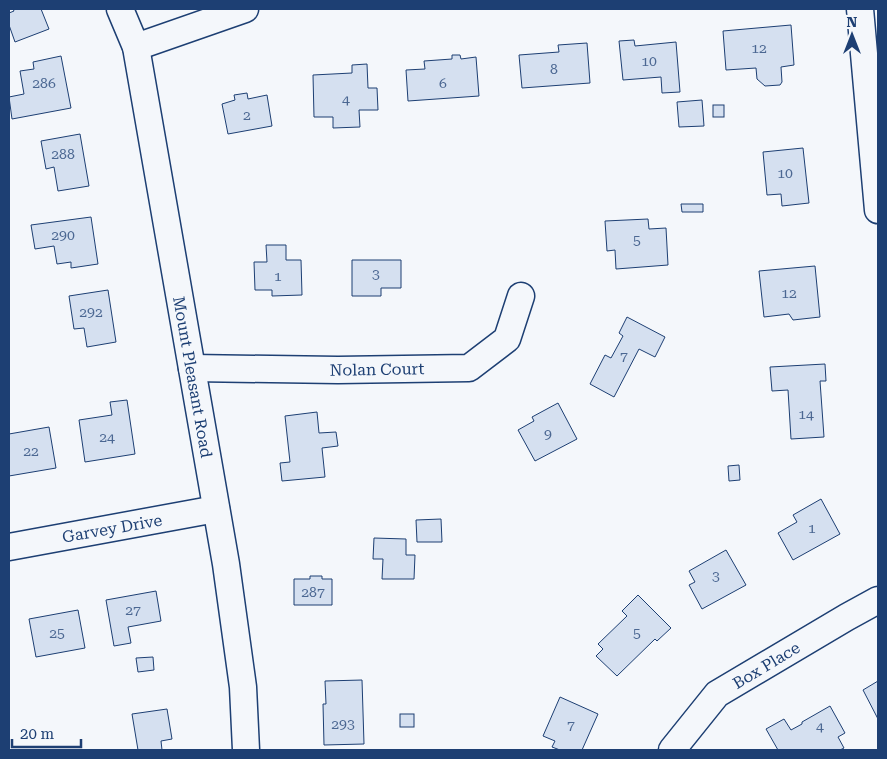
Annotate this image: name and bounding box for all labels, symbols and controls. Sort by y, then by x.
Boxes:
north arrow [827,10,877,60]
text: N [847,14,858,30]
house number: 12 [751,40,767,56]
house number: 10 [641,53,657,69]
house number: 8 [550,61,558,77]
house number: 286 [32,75,56,91]
house number: 6 [439,75,447,91]
house number: 4 [342,91,350,107]
house number: 2 [243,107,251,123]
house number: 288 [51,146,75,162]
house number: 10 [777,165,793,181]
house number: 290 [51,227,75,243]
house number: 5 [633,232,641,248]
house number: 3 [372,266,380,282]
house number: 1 [274,268,282,284]
house number: 12 [781,285,797,301]
street label: Mount Pleasant Road [169,295,216,459]
house number: 292 [79,304,103,320]
house number: 7 [620,348,628,364]
street label: Nolan Court [330,359,424,380]
house number: 14 [798,406,814,422]
house number: 9 [544,426,552,442]
house number: 24 [99,429,115,445]
house number: 22 [23,443,39,459]
street label: Garvey Drive [61,510,164,547]
house number: 1 [808,520,816,536]
house number: 3 [712,568,720,584]
house number: 287 [301,584,325,600]
house number: 27 [125,602,141,618]
house number: 25 [49,625,65,641]
house number: 5 [633,625,641,641]
street label: Box Place [729,638,803,693]
scale bar [12,716,81,748]
house number: 293 [331,716,355,732]
house number: 7 [567,717,575,733]
house number: 4 [816,718,824,734]
text: 20 m [20,725,55,743]

